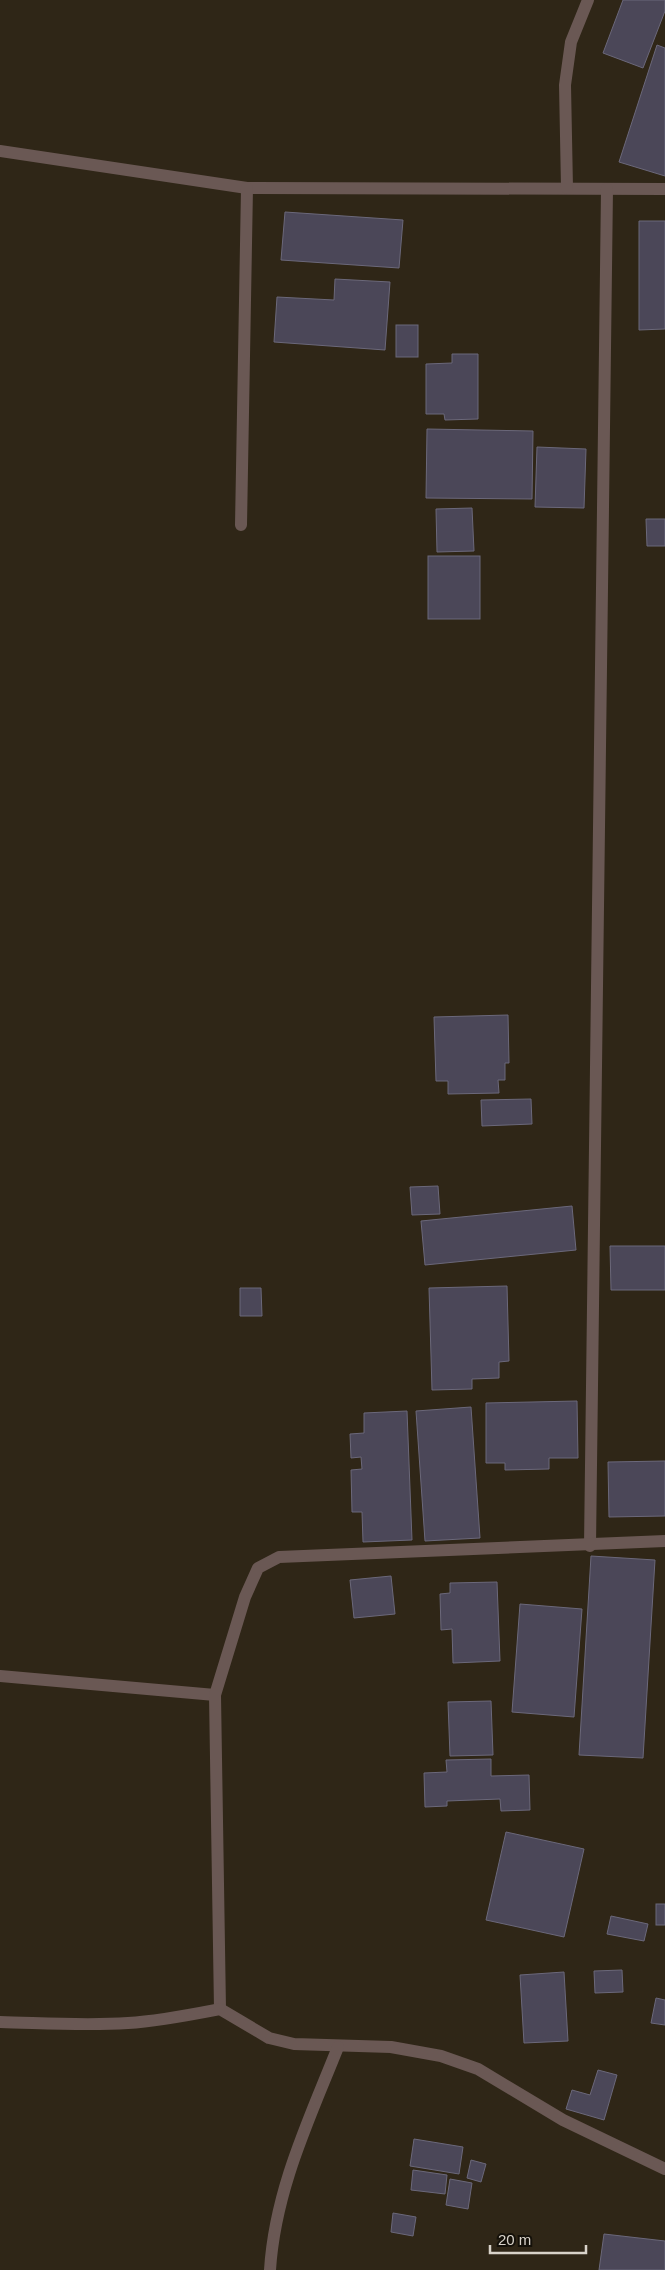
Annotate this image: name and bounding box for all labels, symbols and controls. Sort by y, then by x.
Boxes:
scale bar [490,2222,586,2254]
text: 20 m [498,2231,531,2248]

